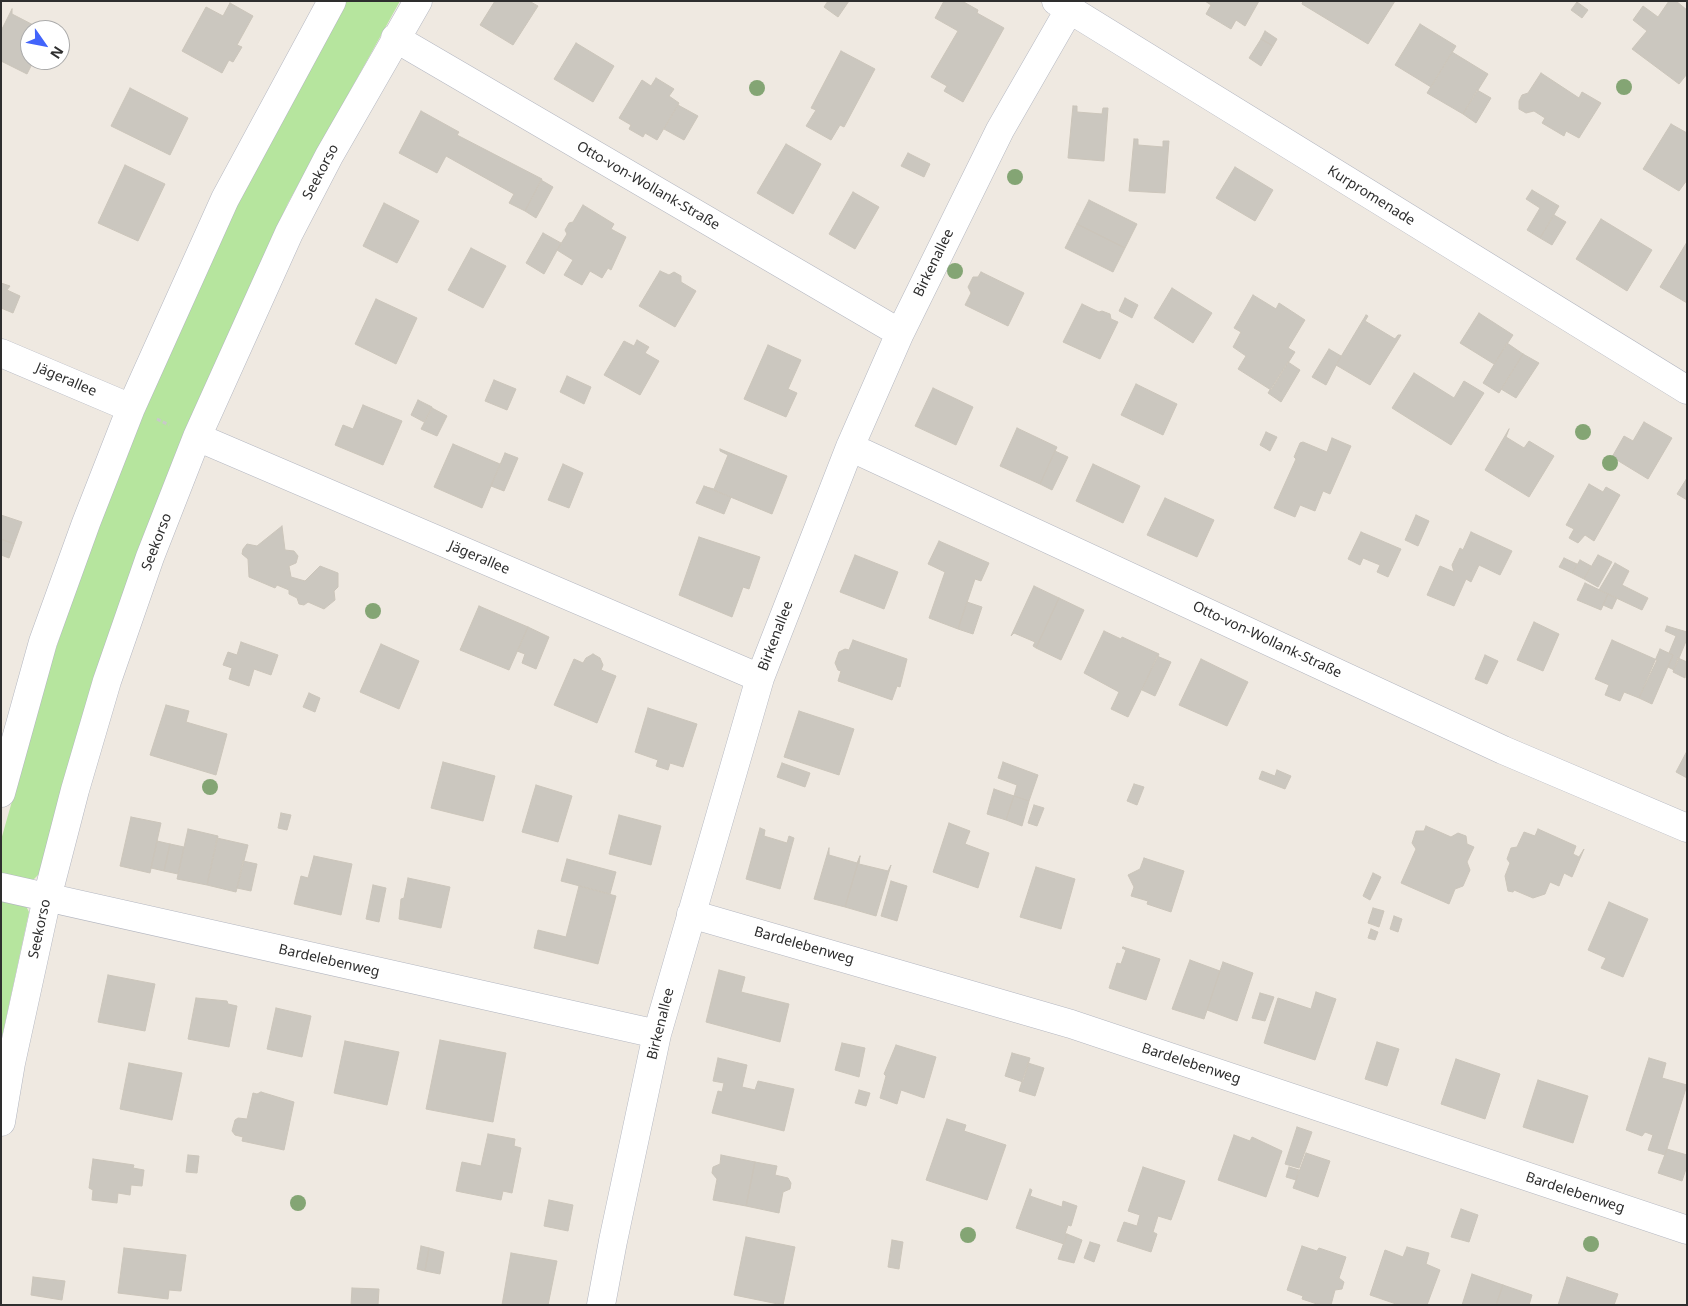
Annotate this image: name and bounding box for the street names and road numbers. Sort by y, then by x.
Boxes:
street label: Otto-von-Wollank-Straße [573,138,723,234]
street label: Seekorso [299,141,343,203]
street label: Kurpromenade [1324,162,1418,230]
street label: Birkenallee [910,226,958,300]
street label: Jägerallee [33,360,99,400]
street label: Seekorso [138,511,176,573]
street label: Jägerallee [446,538,512,578]
street label: Otto-von-Wollank-Straße [1190,598,1344,682]
street label: Birkenallee [755,599,797,673]
street label: Seekorso [26,898,54,960]
street label: Bardelebenweg [752,924,856,968]
street label: Bardelebenweg [277,941,381,981]
street label: Birkenallee [644,986,678,1062]
street label: Bardelebenweg [1139,1040,1243,1088]
street label: Bardelebenweg [1523,1169,1627,1217]

